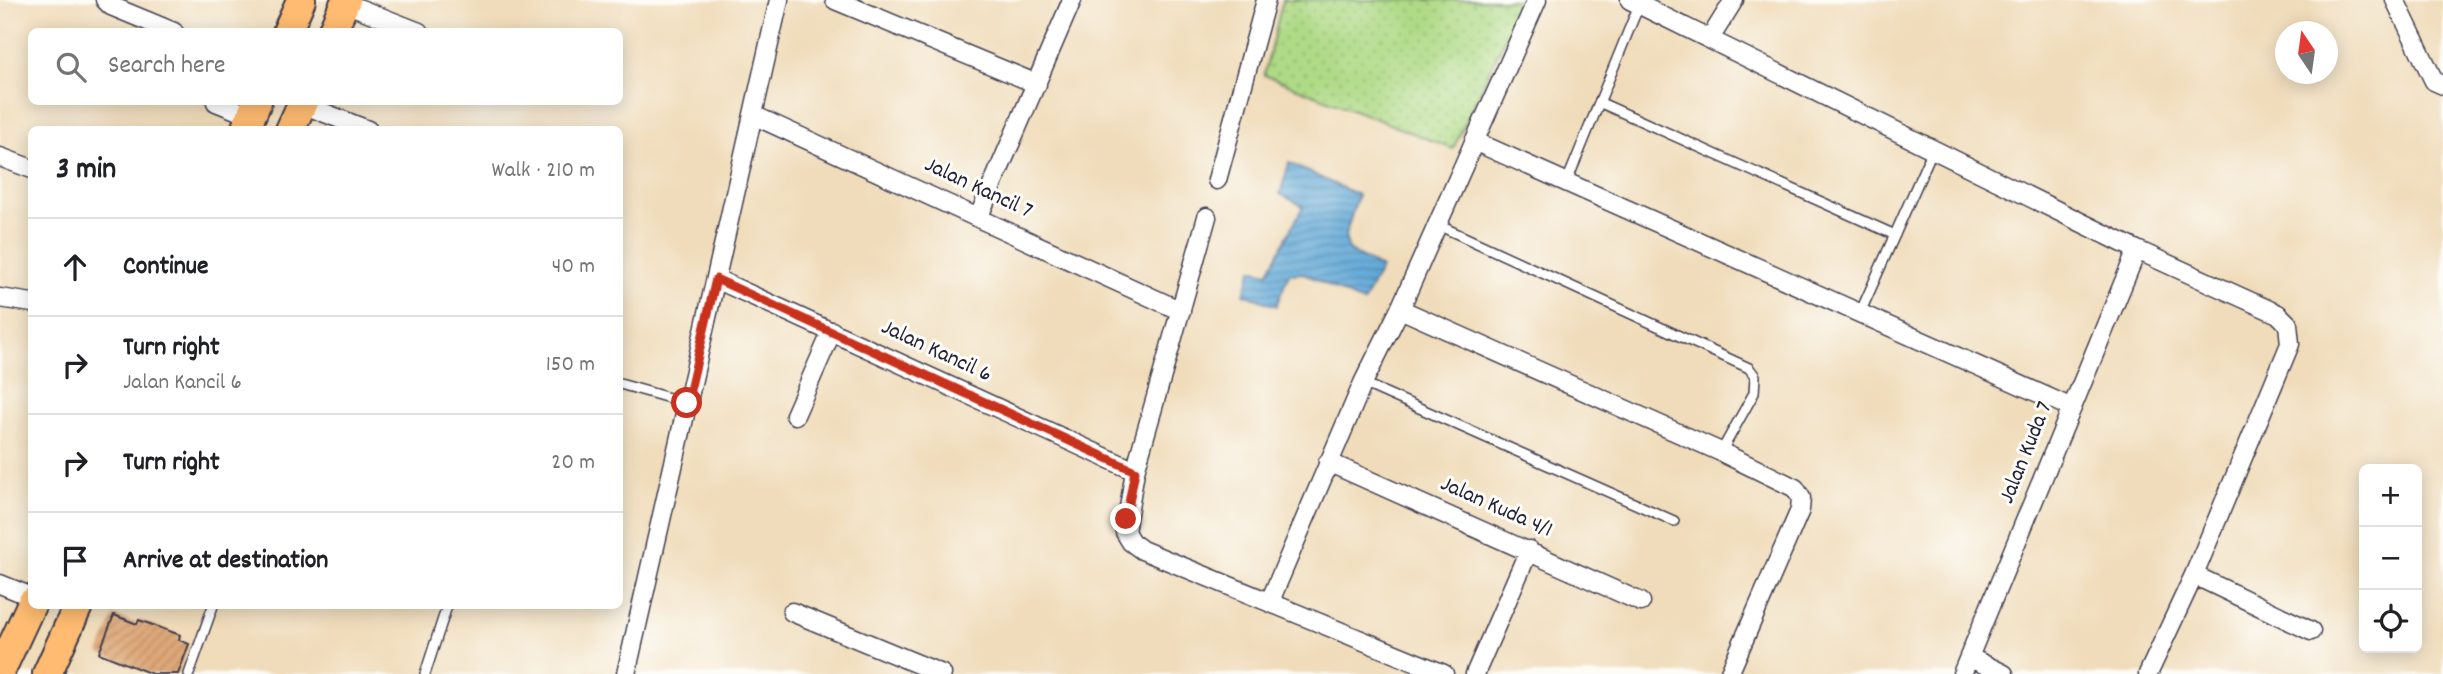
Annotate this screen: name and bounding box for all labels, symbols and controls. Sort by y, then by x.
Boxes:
north arrow [2275,21,2338,84]
search box [28,28,623,105]
icon: search [52,48,90,86]
text: Search here [108,48,226,85]
street label: Jalan Kancil 7 [918,149,1038,229]
text: 3 min [56,150,116,193]
text: Walk · 210 m [492,155,595,188]
icon: ahead [56,248,94,286]
text: Continue [123,249,208,286]
text: 40 m [552,251,595,284]
street label: Jalan Kancil 6 [875,312,997,392]
text: Turn right [123,330,220,367]
icon: right [56,346,94,384]
text: 150 m [546,349,595,382]
text: Jalan Kancil 6 [123,367,242,400]
route start [671,387,702,418]
street label: Jalan Kuda 7 [1992,397,2062,509]
icon: right [56,444,94,482]
text: Turn right [123,445,220,482]
text: 20 m [551,447,595,480]
map controls [2359,464,2422,653]
button: + [2359,464,2422,527]
street label: Jalan Kuda 4/1 [1435,469,1557,547]
route end [1110,503,1141,534]
button: − [2359,527,2422,590]
icon: arrive [56,542,94,580]
text: Arrive at destination [123,543,328,580]
button: locate [2359,590,2422,653]

